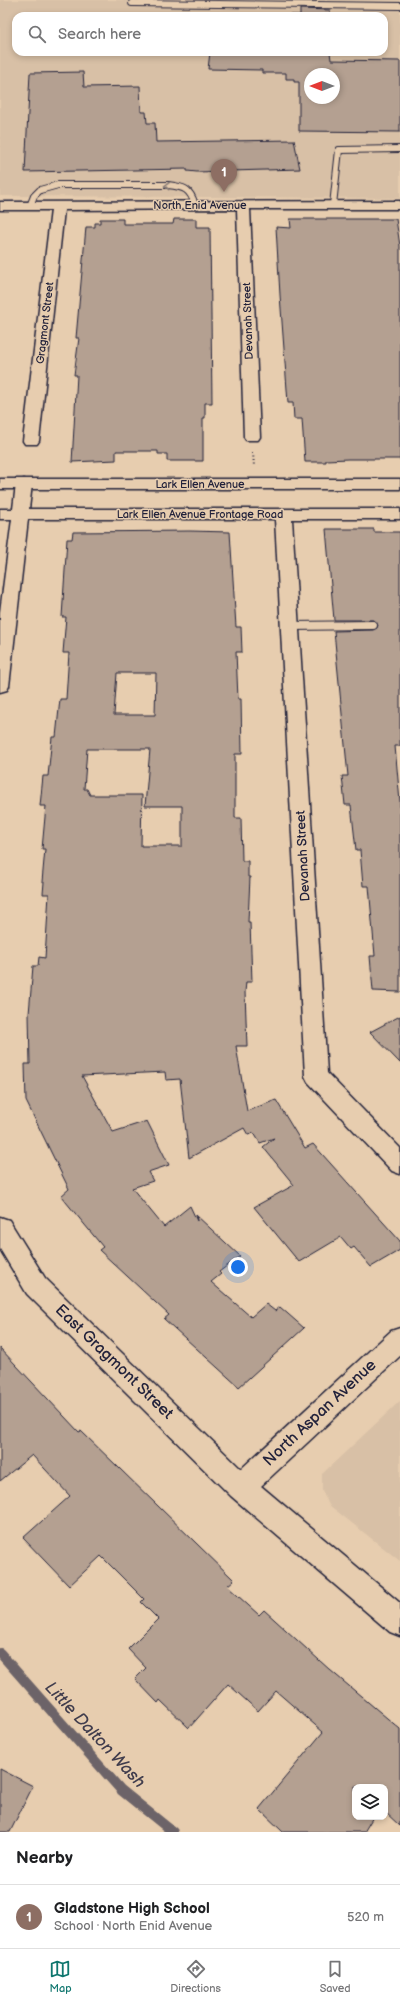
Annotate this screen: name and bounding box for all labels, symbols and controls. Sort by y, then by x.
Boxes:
search box [12,12,388,56]
icon: search [26,23,48,45]
text: Search here [58,25,141,44]
north arrow [304,68,340,104]
pin: 1 [211,159,237,192]
one-way arrow [164,181,170,190]
street label: North Enid Avenue [153,199,247,212]
street label: Gragmont Street [34,281,57,365]
street label: Devanah Street [240,282,256,360]
street label: Lark Ellen Avenue [155,478,245,491]
street label: Lark Ellen Avenue Frontage Road [117,508,283,521]
street label: Devanah Street [293,810,313,902]
your location [228,1257,248,1277]
street label: East Gragmont Street [51,1301,177,1423]
street label: North Aspan Avenue [260,1355,381,1470]
water label: Little Dalton Wash [41,1678,149,1792]
map controls [352,1784,388,1820]
button: layers [352,1784,388,1820]
text: Nearby [16,1848,73,1868]
text: Gladstone High School [54,1899,210,1918]
text: 1 [26,1909,32,1925]
text: 520 m [347,1909,384,1925]
text: School · North Enid Avenue [54,1918,212,1934]
tab: Map [49,1958,72,1995]
tab: Directions [170,1958,221,1995]
tab: Saved [320,1958,351,1995]

